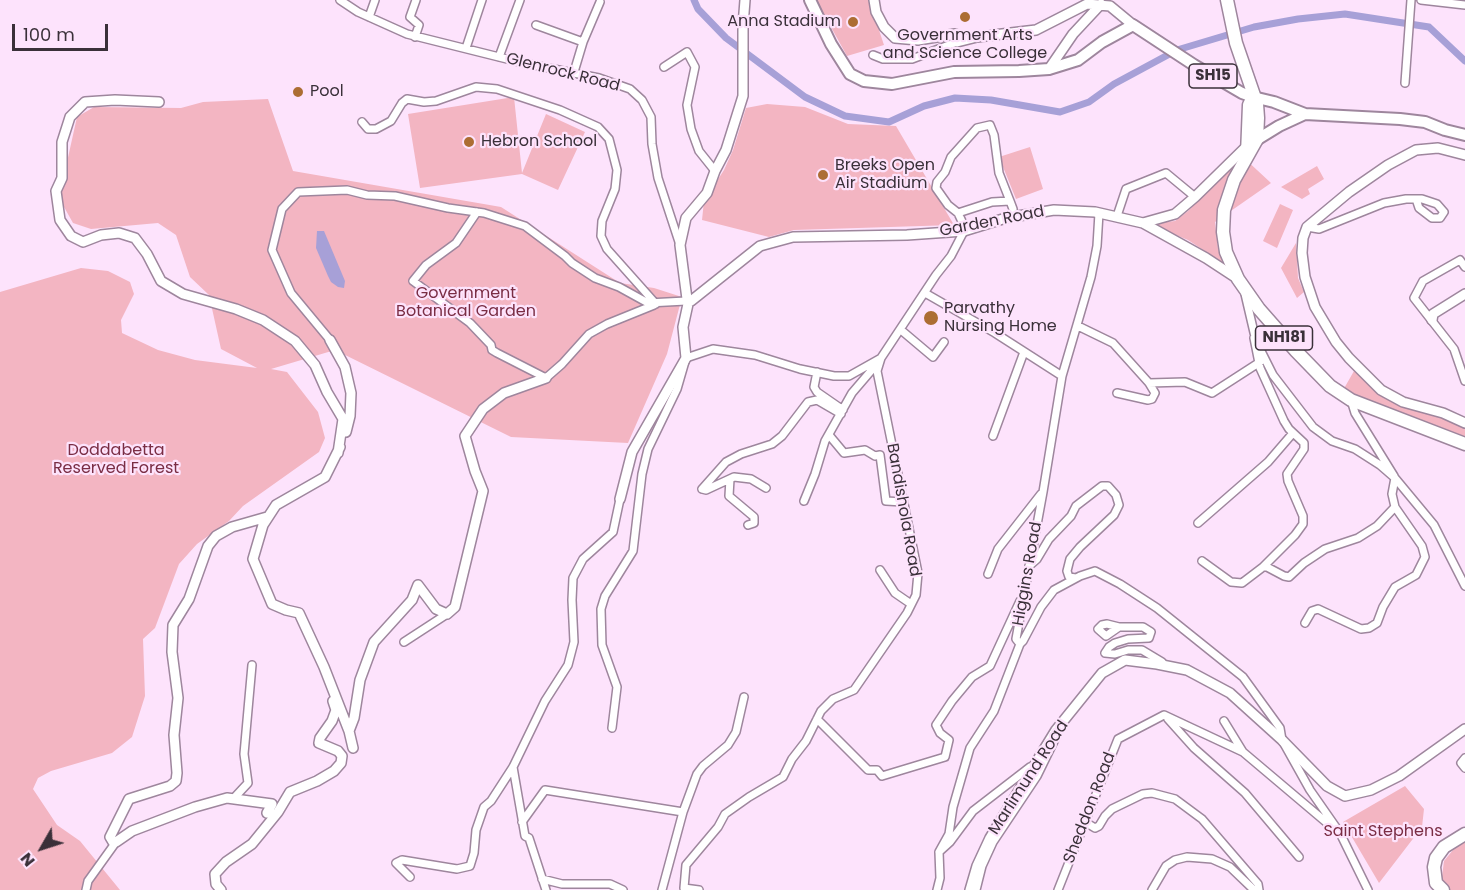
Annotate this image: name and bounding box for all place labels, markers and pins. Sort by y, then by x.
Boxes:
marker: Government Arts and Science College [958,10,972,24]
place label: Anna Stadium [727,12,841,32]
marker: Anna Stadium [846,15,860,29]
place label: Government Arts and Science College [883,26,1047,64]
place label: Pool [310,82,344,102]
marker: Pool [291,85,305,99]
place label: Hebron School [481,132,597,152]
marker: Hebron School [462,135,476,149]
place label: Breeks Open Air Stadium [835,156,935,194]
marker: Breeks Open Air Stadium [816,168,830,182]
place label: Parvathy Nursing Home [944,299,1057,337]
marker: Parvathy Nursing Home [922,309,940,327]

